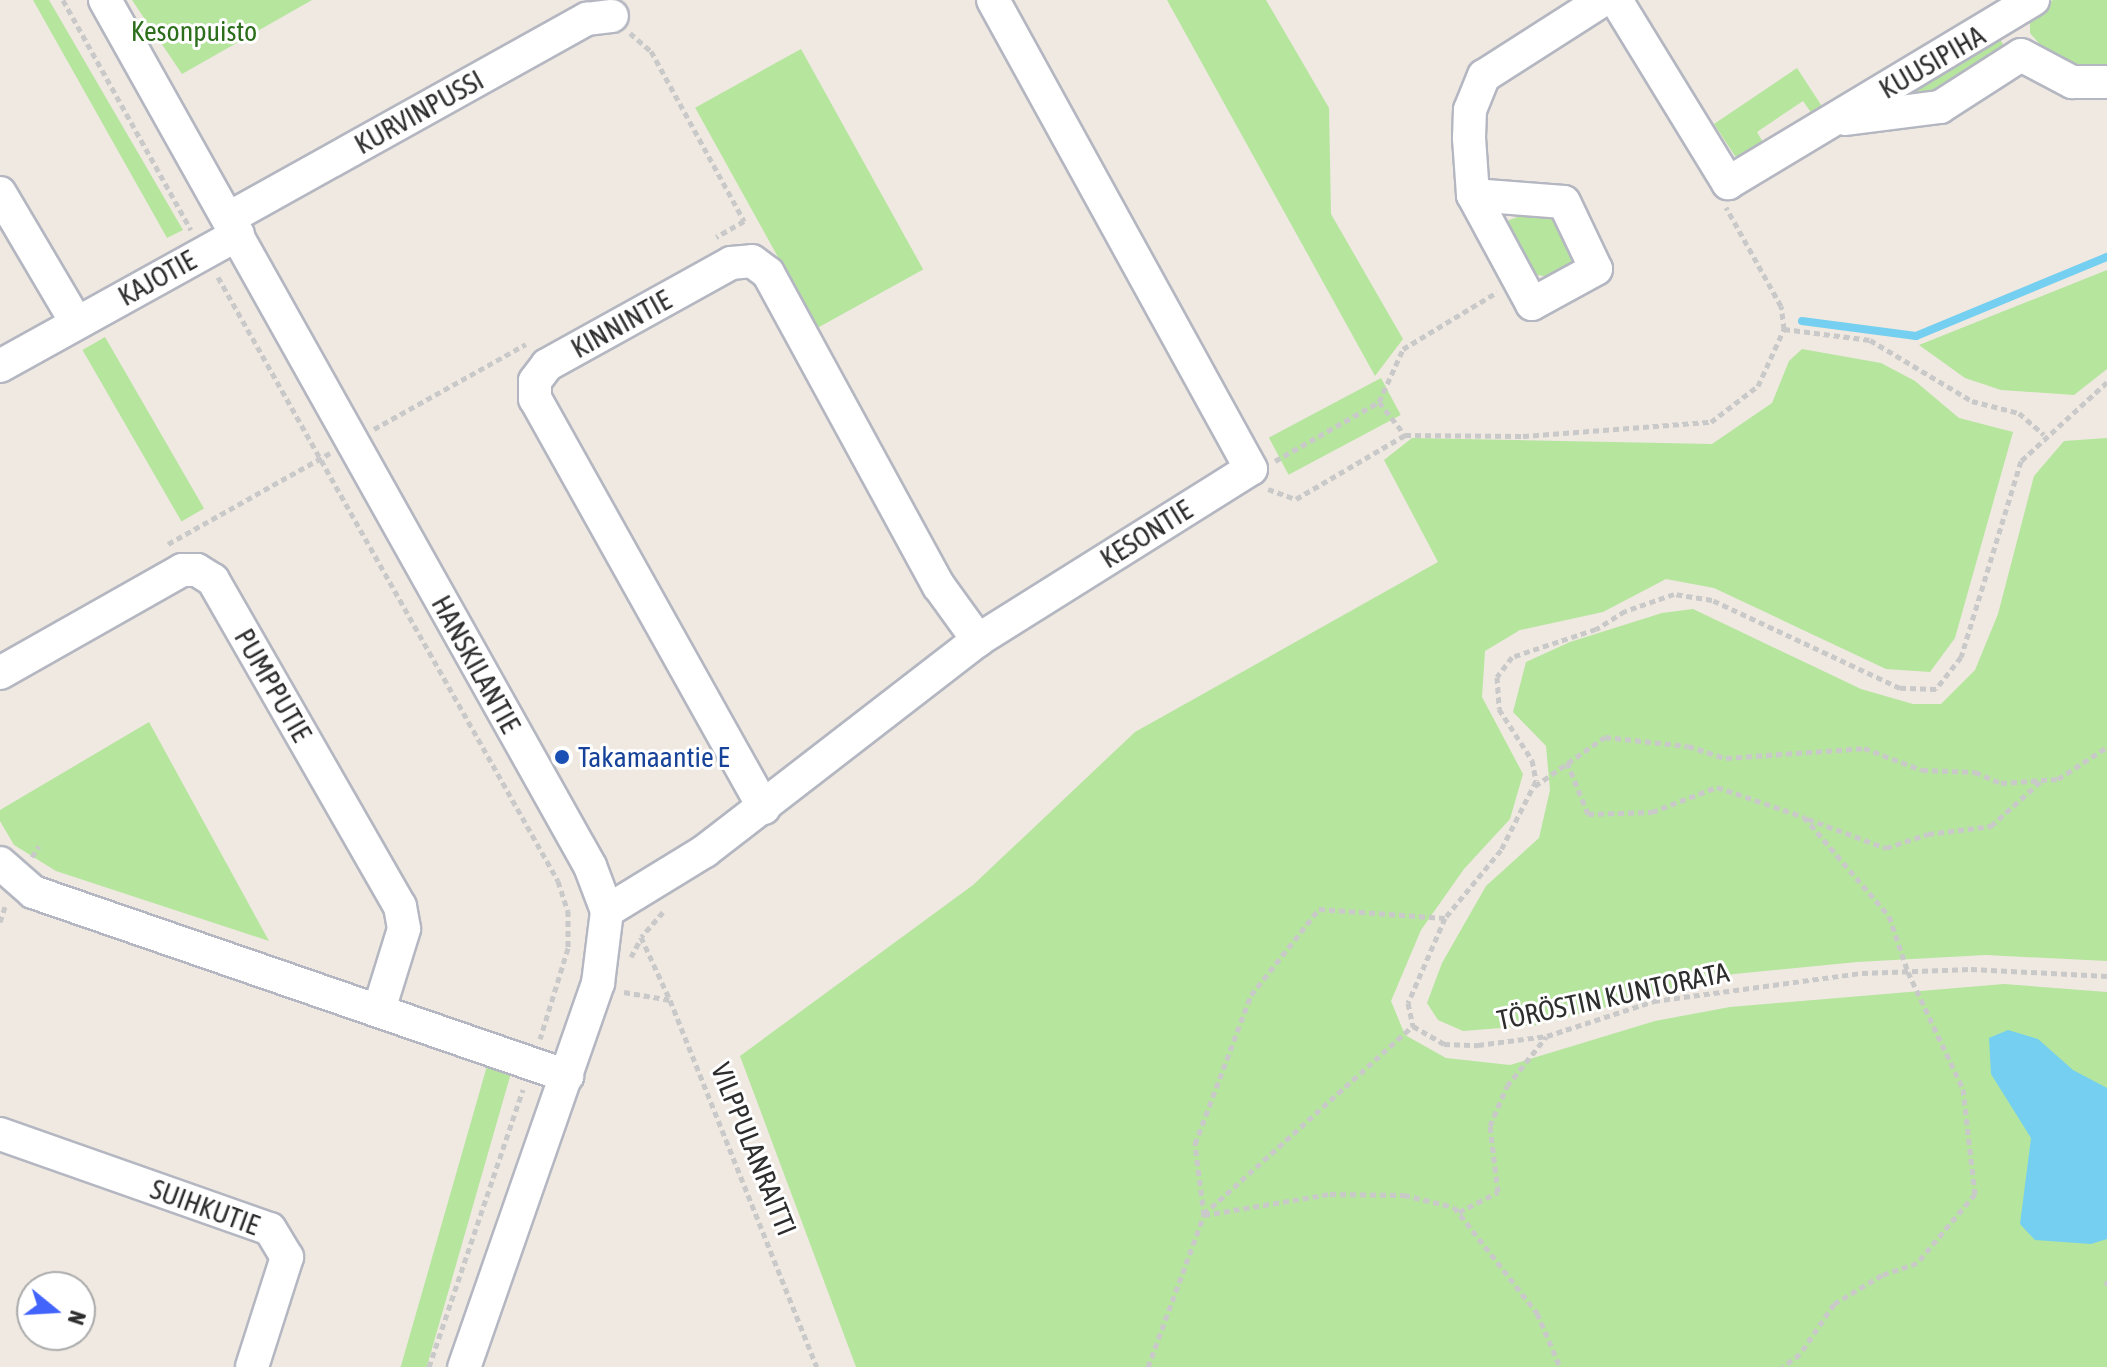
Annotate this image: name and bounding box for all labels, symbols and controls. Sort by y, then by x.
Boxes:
park label: Kesonpuisto [131,14,257,48]
street label: KUUSIPIHA [1873,18,1991,106]
street label: KURVINPUSSI [349,63,489,161]
street label: KAJOTIE [112,243,202,313]
street label: KINNINTIE [565,283,677,365]
street label: KESONTIE [1094,493,1198,575]
street label: HANSKILANTIE [425,590,527,738]
street label: PUMPPUTIE [227,623,319,747]
place label: Takamaantie E [578,740,729,774]
marker: Takamaantie E [553,748,571,766]
street label: TÖRÖSTIN KUNTORATA [1494,955,1732,1037]
street label: VILPPULANRAITTI [704,1058,804,1240]
street label: SUIHKUTIE [146,1172,264,1242]
north arrow [16,1271,96,1351]
text: N [63,1308,91,1328]

